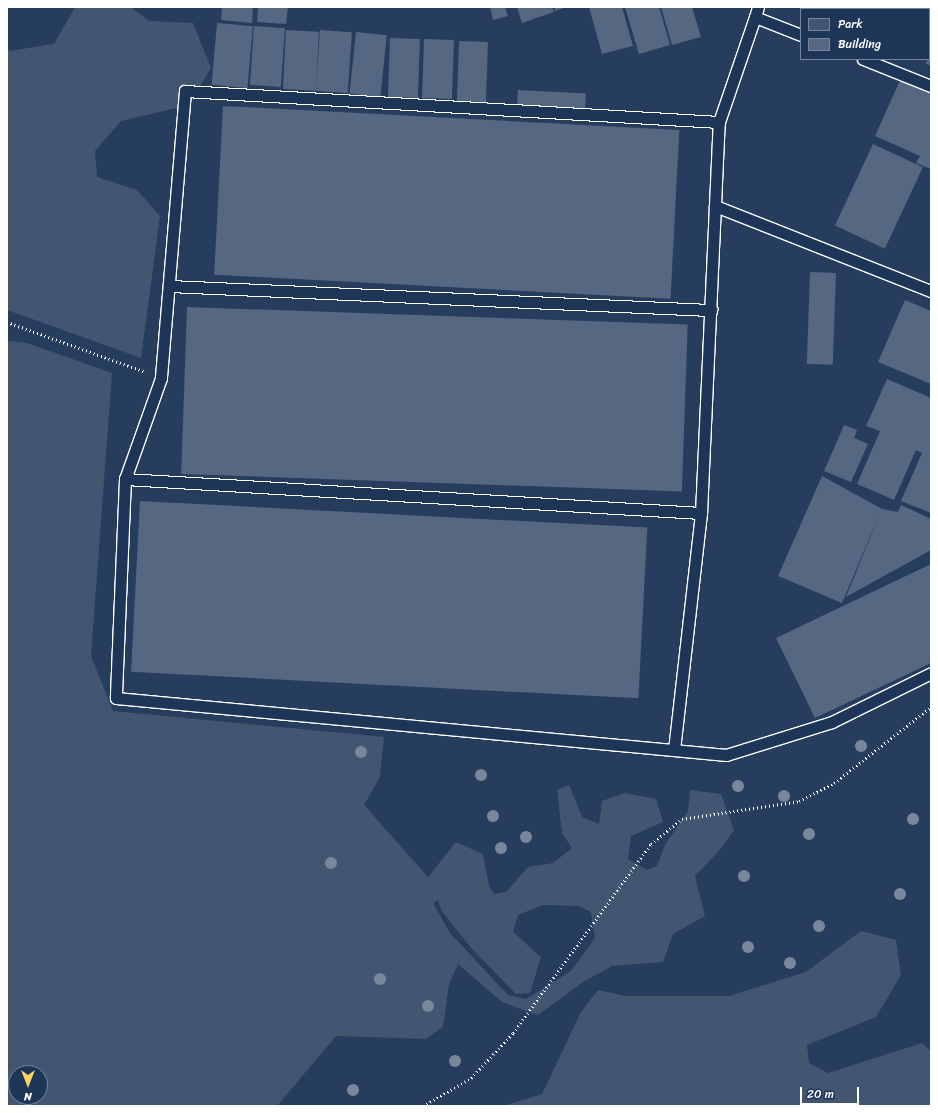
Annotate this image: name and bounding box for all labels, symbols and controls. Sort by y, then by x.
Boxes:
legend [800,8,930,60]
text: Park [838,13,863,35]
text: Building [838,33,881,55]
north arrow [8,1065,48,1105]
scale bar [802,1079,861,1105]
text: 20 m [807,1083,834,1105]
text: N [24,1087,32,1106]

